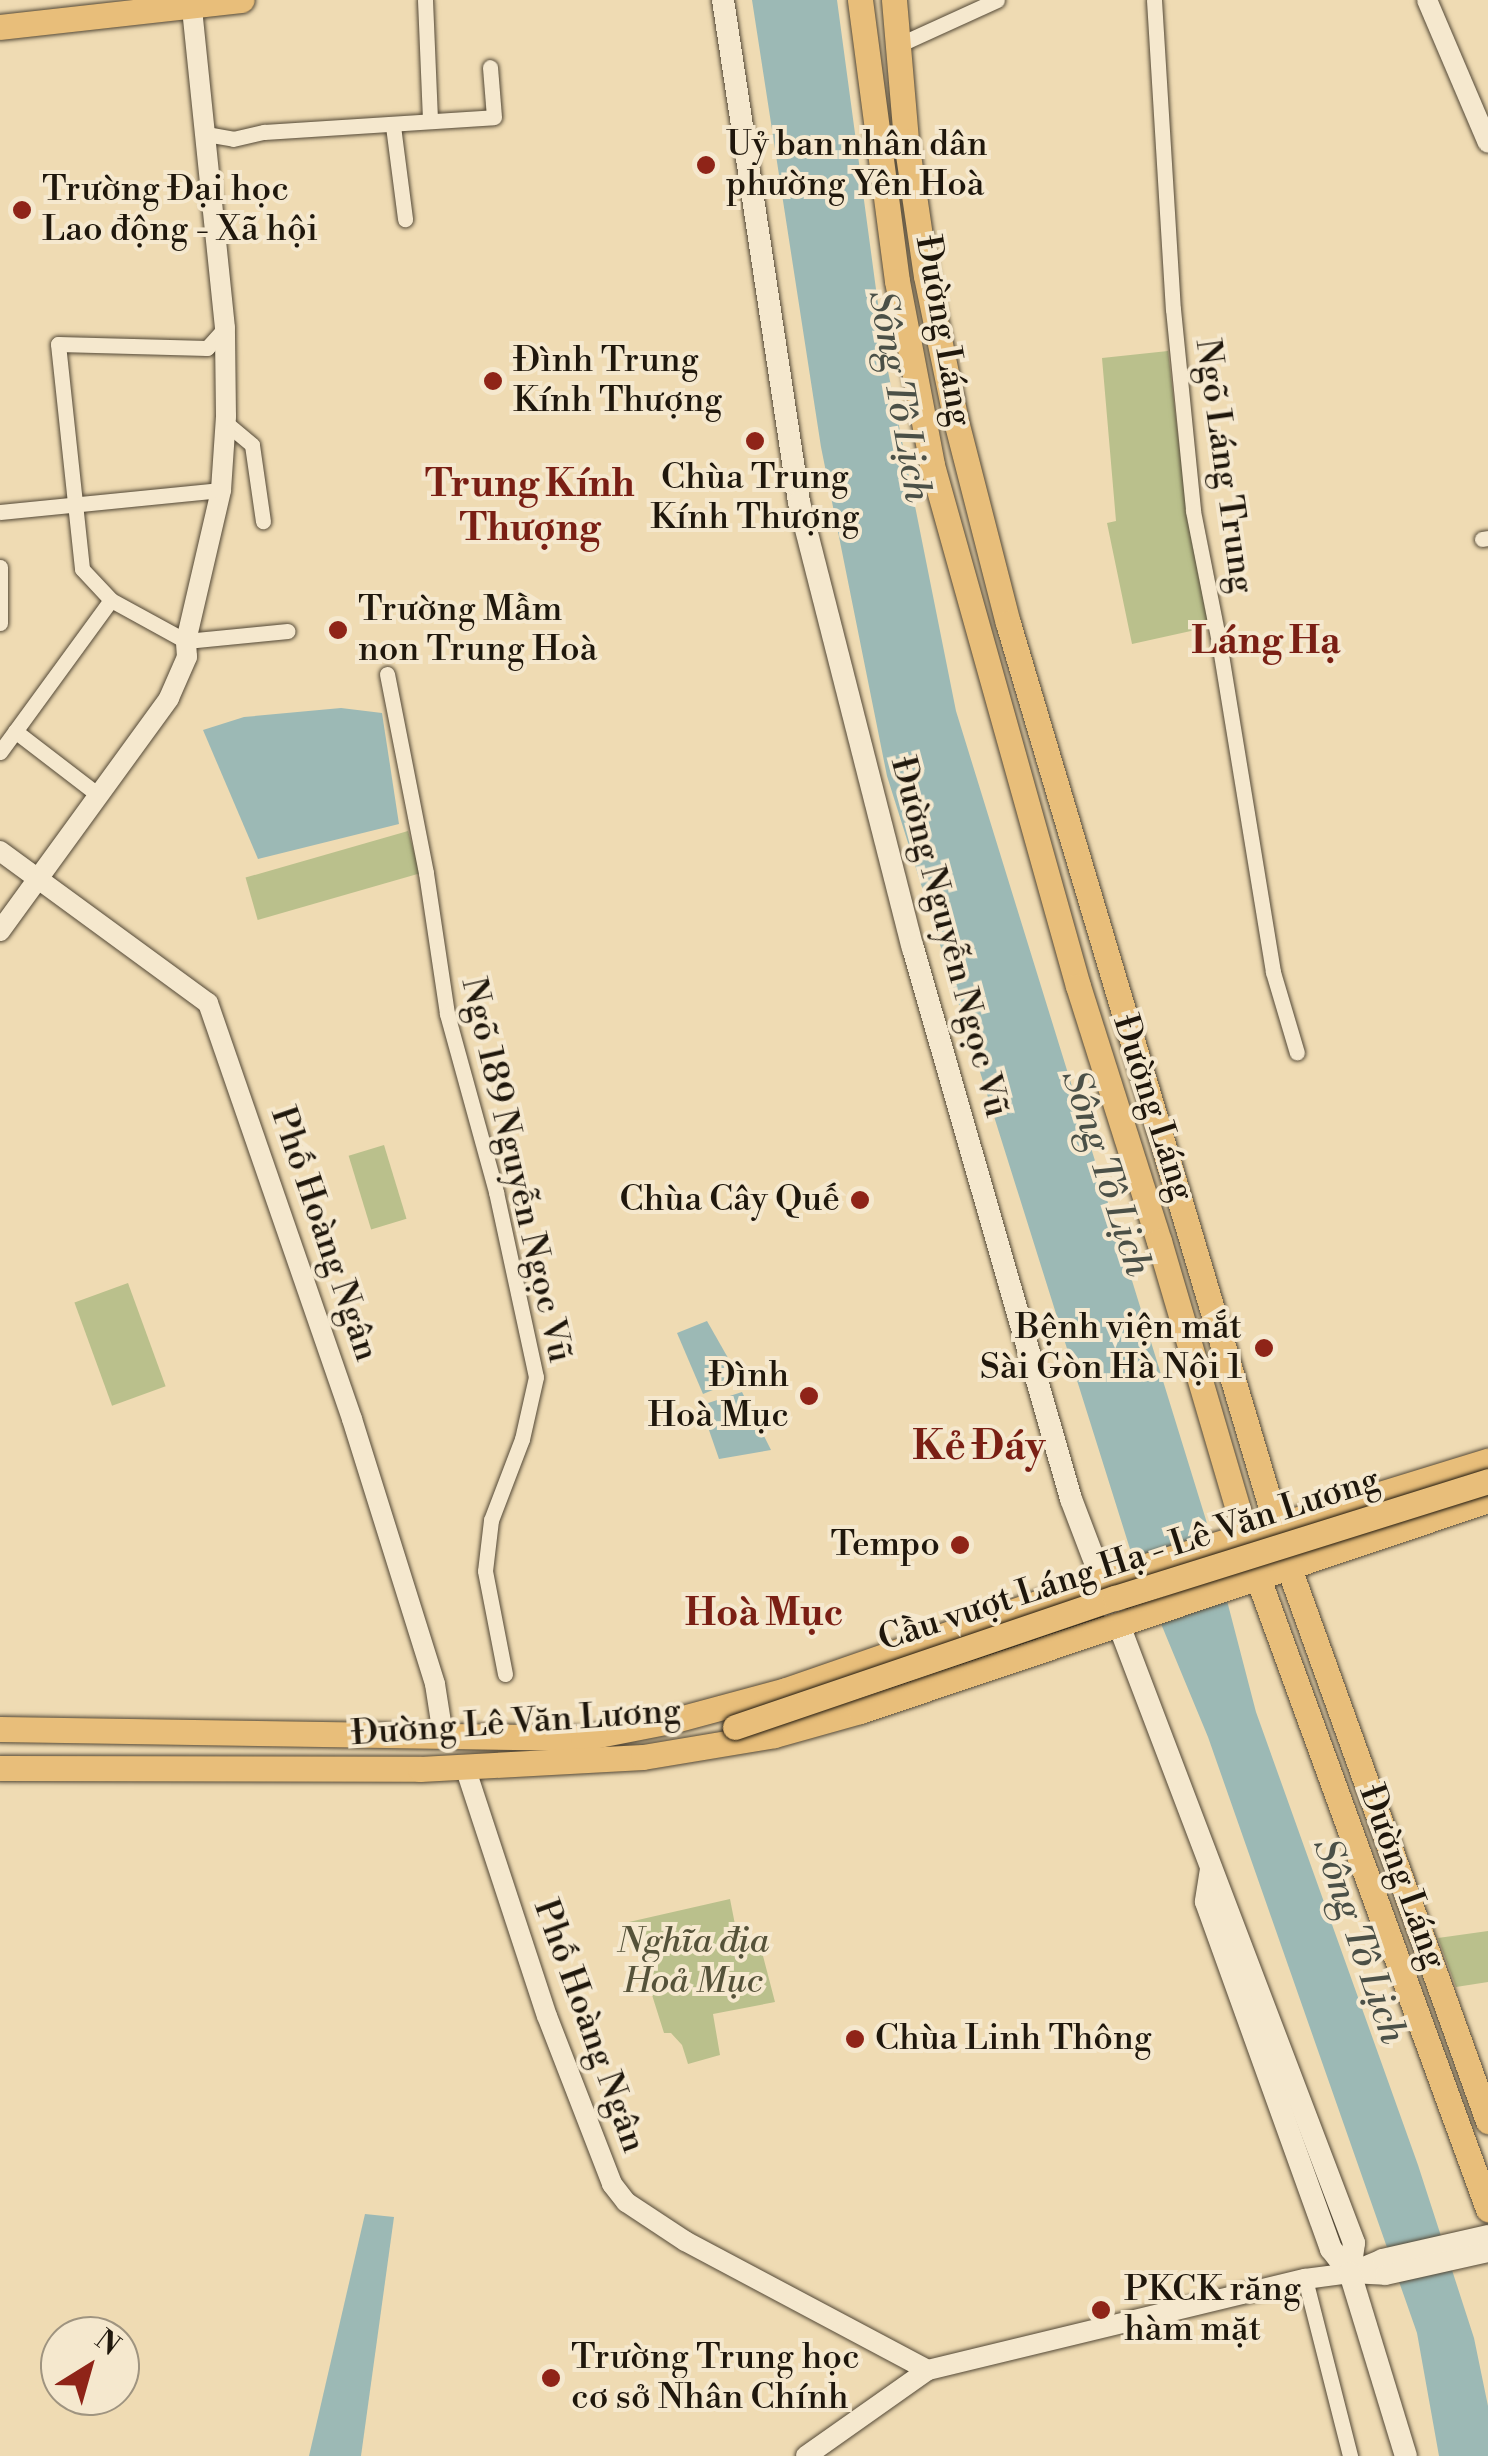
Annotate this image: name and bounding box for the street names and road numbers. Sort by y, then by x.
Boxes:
street label: Đường Láng [906,232,980,430]
street label: Ngõ Láng Trung [1185,336,1263,596]
street label: Đường Nguyễn Ngọc Vũ [881,752,1017,1122]
street label: Ngõ 189 Nguyễn Ngọc Vũ [451,974,581,1366]
street label: Đường Láng [1103,1010,1203,1206]
street label: Phố Hoàng Ngân [261,1101,387,1367]
street label: Cầu vượt Láng Hạ - Lê Văn Lương [873,1459,1385,1661]
street label: Đường Lê Văn Lương [350,1691,682,1755]
street label: Đường Láng [1349,1779,1455,1975]
street label: Phố Hoàng Ngân [524,1894,654,2158]

